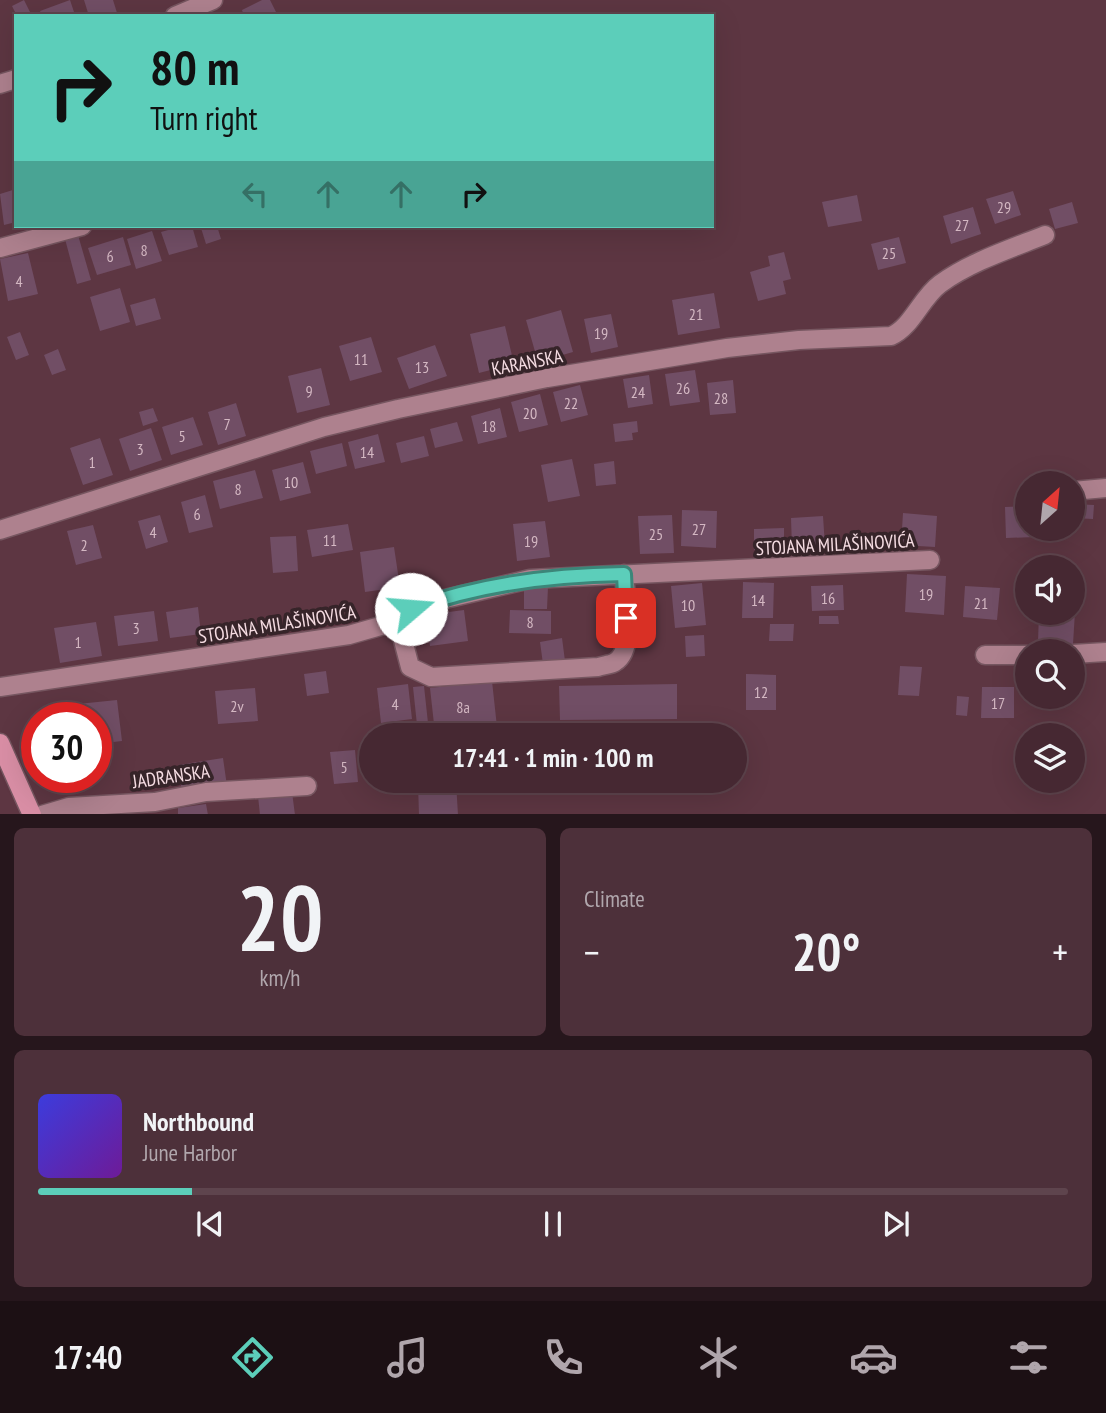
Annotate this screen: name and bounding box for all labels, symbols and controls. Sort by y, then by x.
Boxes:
text: 80 m [150,35,239,99]
icon: right [35,42,126,133]
text: Turn right [150,97,258,139]
icon: left [236,175,274,213]
icon: ahead [309,175,347,213]
icon: ahead [382,175,420,213]
icon: right [455,175,493,213]
house number: 29 [997,197,1011,217]
house number: 27 [955,215,969,235]
house number: 8 [140,240,148,260]
house number: 25 [882,243,896,263]
house number: 6 [106,246,114,266]
house number: 4 [15,271,23,291]
house number: 21 [689,304,703,324]
house number: 19 [594,323,608,343]
street label: KARANSKA [489,343,565,381]
house number: 11 [354,349,368,369]
house number: 13 [415,357,429,377]
house number: 26 [676,378,690,398]
house number: 9 [305,381,313,401]
house number: 24 [631,382,645,402]
house number: 28 [714,388,728,408]
house number: 22 [564,393,578,413]
house number: 20 [523,403,537,423]
house number: 7 [223,414,231,434]
house number: 18 [482,416,496,436]
house number: 5 [178,426,186,446]
house number: 3 [136,439,144,459]
house number: 14 [360,442,374,462]
house number: 1 [88,452,96,472]
north arrow [1015,471,1085,541]
map controls [1015,471,1085,793]
house number: 10 [284,472,298,492]
house number: 8 [234,479,242,499]
house number: 6 [193,504,201,524]
house number: 27 [692,519,706,539]
house number: 4 [149,522,157,542]
house number: 25 [649,524,663,544]
street label: STOJANA MILAŠINOVIĆA [755,528,915,560]
house number: 11 [323,530,337,550]
house number: 19 [524,531,538,551]
house number: 2 [80,535,88,555]
button: sound [1015,555,1085,625]
position arrow [374,572,448,646]
house number: 19 [919,584,933,604]
pin [596,588,656,648]
house number: 16 [821,588,835,608]
house number: 14 [751,590,765,610]
house number: 21 [974,593,988,613]
house number: 10 [681,595,695,615]
icon: arrive [607,599,645,637]
street label: STOJANA MILAŠINOVIĆA [197,600,357,648]
house number: 8 [526,612,534,632]
house number: 3 [132,618,140,638]
house number: 1 [74,632,82,652]
button: search [1015,639,1085,709]
house number: 12 [754,682,768,702]
house number: 17 [991,693,1005,713]
house number: 4 [391,694,399,714]
house number: 2v [230,696,244,716]
house number: 8a [456,697,470,717]
speed limit sign: 30 [21,702,112,793]
button: layers [1015,723,1085,793]
text: 17:41 · 1 min · 100 m [453,741,653,774]
house number: 5 [340,757,348,777]
street label: JADRANSKA [130,759,211,793]
text: 20 [237,858,324,976]
text: Climate [584,884,645,913]
text: 20° [792,918,860,985]
text: − [584,927,600,976]
text: + [1052,927,1068,976]
text: km/h [260,963,300,992]
text: Northbound [143,1105,254,1138]
text: June Harbor [143,1138,237,1167]
icon: previous [191,1205,229,1243]
icon: pause [534,1205,572,1243]
icon: next [877,1205,915,1243]
icon: directions [228,1333,277,1382]
icon: music [383,1333,432,1382]
icon: phone [539,1333,588,1382]
icon: climate [694,1333,743,1382]
icon: car [849,1333,898,1382]
icon: filters [1004,1333,1053,1382]
text: 17:40 [53,1336,122,1378]

